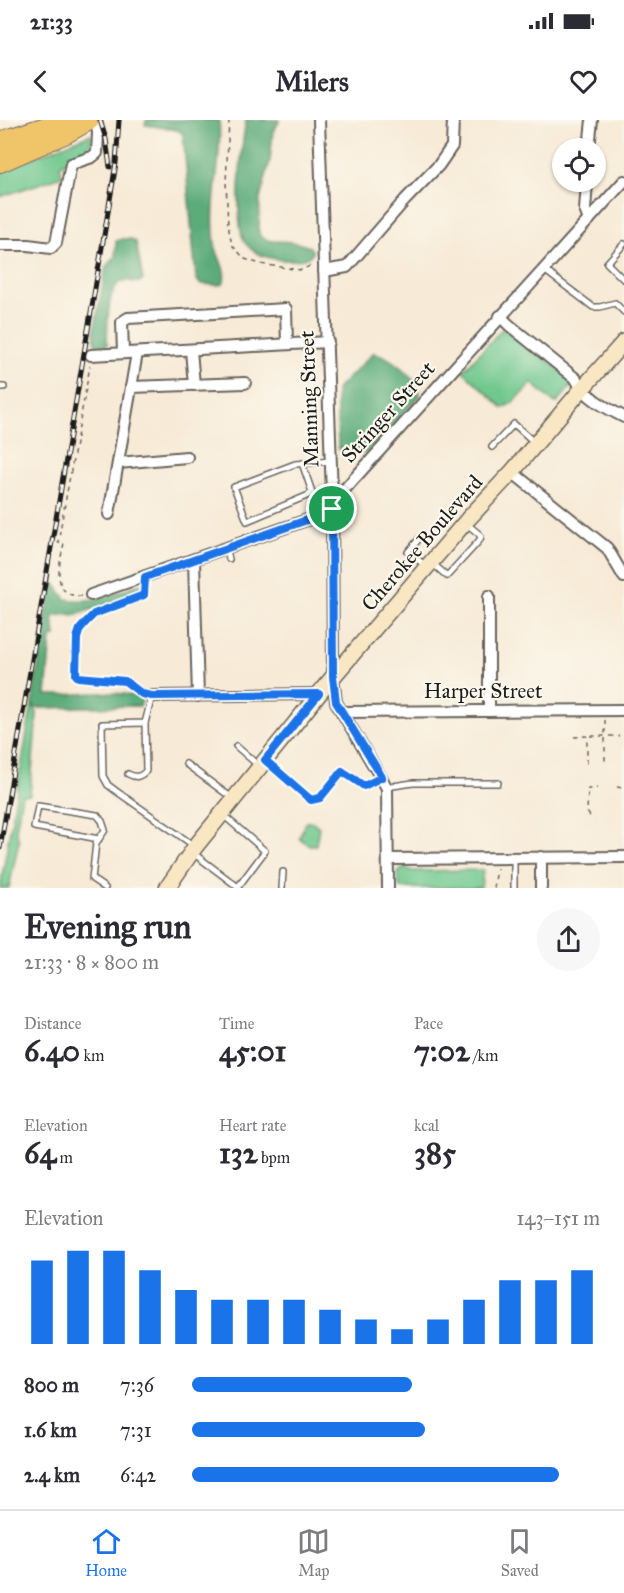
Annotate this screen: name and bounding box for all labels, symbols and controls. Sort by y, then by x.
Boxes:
text: 21:33 [30,8,73,35]
icon: back [24,65,57,98]
text: Milers [275,65,349,98]
icon: heart [567,65,600,98]
map controls [552,138,606,192]
button: locate [552,138,606,192]
street label: Manning Street [294,330,324,468]
street label: Stringer Street [336,355,441,468]
street label: Cherokee Boulevard [356,469,489,616]
pin [306,483,357,534]
icon: arrive [315,492,348,525]
street label: Harper Street [424,678,543,704]
text: Evening run [24,907,191,947]
button: share [537,908,600,971]
text: 21:33 · 8 × 800 m [24,950,159,974]
text: Distance [24,1014,81,1033]
text: Time [219,1014,254,1033]
text: Pace [414,1014,443,1033]
text: 6.40 [24,1033,80,1069]
text: 45:01 [219,1033,286,1069]
text: 7:02 [414,1033,470,1069]
text: km [80,1046,104,1065]
text: /km [470,1046,498,1065]
text: Elevation [24,1116,88,1135]
text: Heart rate [219,1116,286,1135]
text: kcal [414,1116,439,1135]
text: 64 [24,1135,56,1171]
text: 132 [219,1135,258,1171]
text: 385 [414,1135,456,1171]
text: m [56,1148,73,1167]
text: bpm [258,1148,290,1167]
text: Elevation [24,1206,103,1230]
text: 143–151 m [516,1206,600,1230]
text: 800 m [24,1373,79,1397]
text: 7:36 [120,1373,154,1397]
text: 1.6 km [24,1418,77,1442]
text: 7:31 [120,1418,152,1442]
text: 2.4 km [24,1463,80,1487]
text: 6:42 [120,1463,156,1487]
tab: Home [85,1525,127,1580]
tab: Map [297,1525,330,1580]
tab: Saved [501,1525,539,1580]

